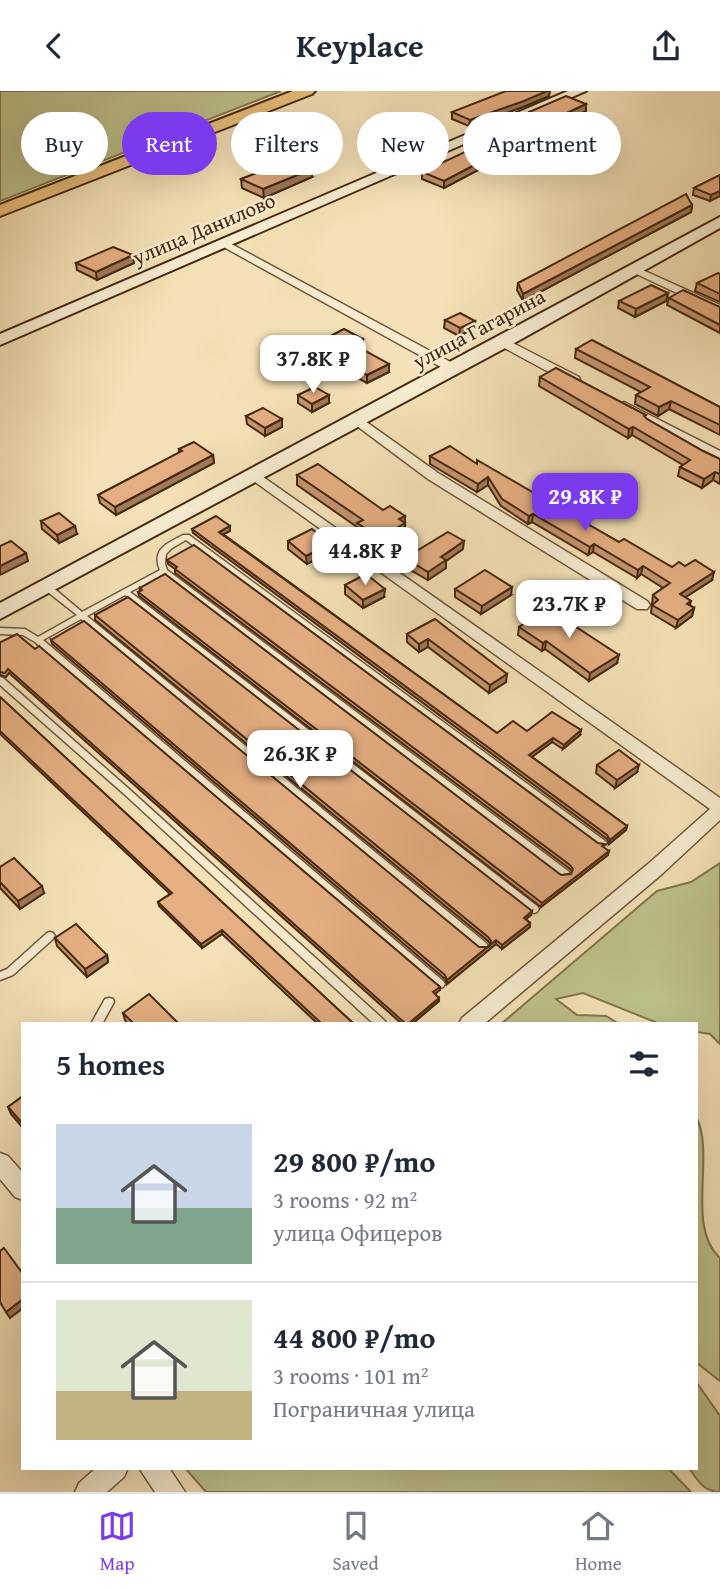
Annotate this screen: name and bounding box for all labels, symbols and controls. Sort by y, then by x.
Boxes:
text: Keyplace [296,22,424,69]
icon: back [35,27,73,65]
icon: share [647,27,685,65]
chip: Buy [21,112,108,175]
chip: Rent [122,112,217,175]
chip: Filters [231,112,343,175]
chip: New [357,112,449,175]
chip: Apartment [463,112,621,175]
street label: улица Данилово [127,184,280,273]
street label: улица Гагарина [406,281,551,377]
pin: 37.8K ₽ [248,335,378,395]
text: 37.8K ₽ [276,341,350,374]
pin: 29.8K ₽ [520,473,650,533]
text: 29.8K ₽ [548,479,622,512]
pin: 44.8K ₽ [300,527,430,587]
text: 44.8K ₽ [328,533,402,566]
pin: 23.7K ₽ [504,581,634,640]
text: 23.7K ₽ [532,586,606,619]
pin: 26.3K ₽ [235,731,365,790]
text: 26.3K ₽ [263,736,337,769]
text: 5 homes [56,1042,165,1086]
icon: filters [625,1045,663,1083]
text: 29 800 ₽/mo [273,1139,436,1183]
icon: home [112,1152,196,1236]
text: 3 rooms · 92 m² [273,1183,417,1216]
text: улица Офицеров [273,1216,442,1249]
text: 44 800 ₽/mo [273,1315,436,1359]
icon: home [112,1328,196,1412]
text: 3 rooms · 101 m² [273,1359,428,1392]
text: Пограничная улица [273,1392,475,1425]
tab: Map [98,1507,136,1577]
tab: Saved [333,1507,379,1577]
tab: Home [575,1507,622,1577]

